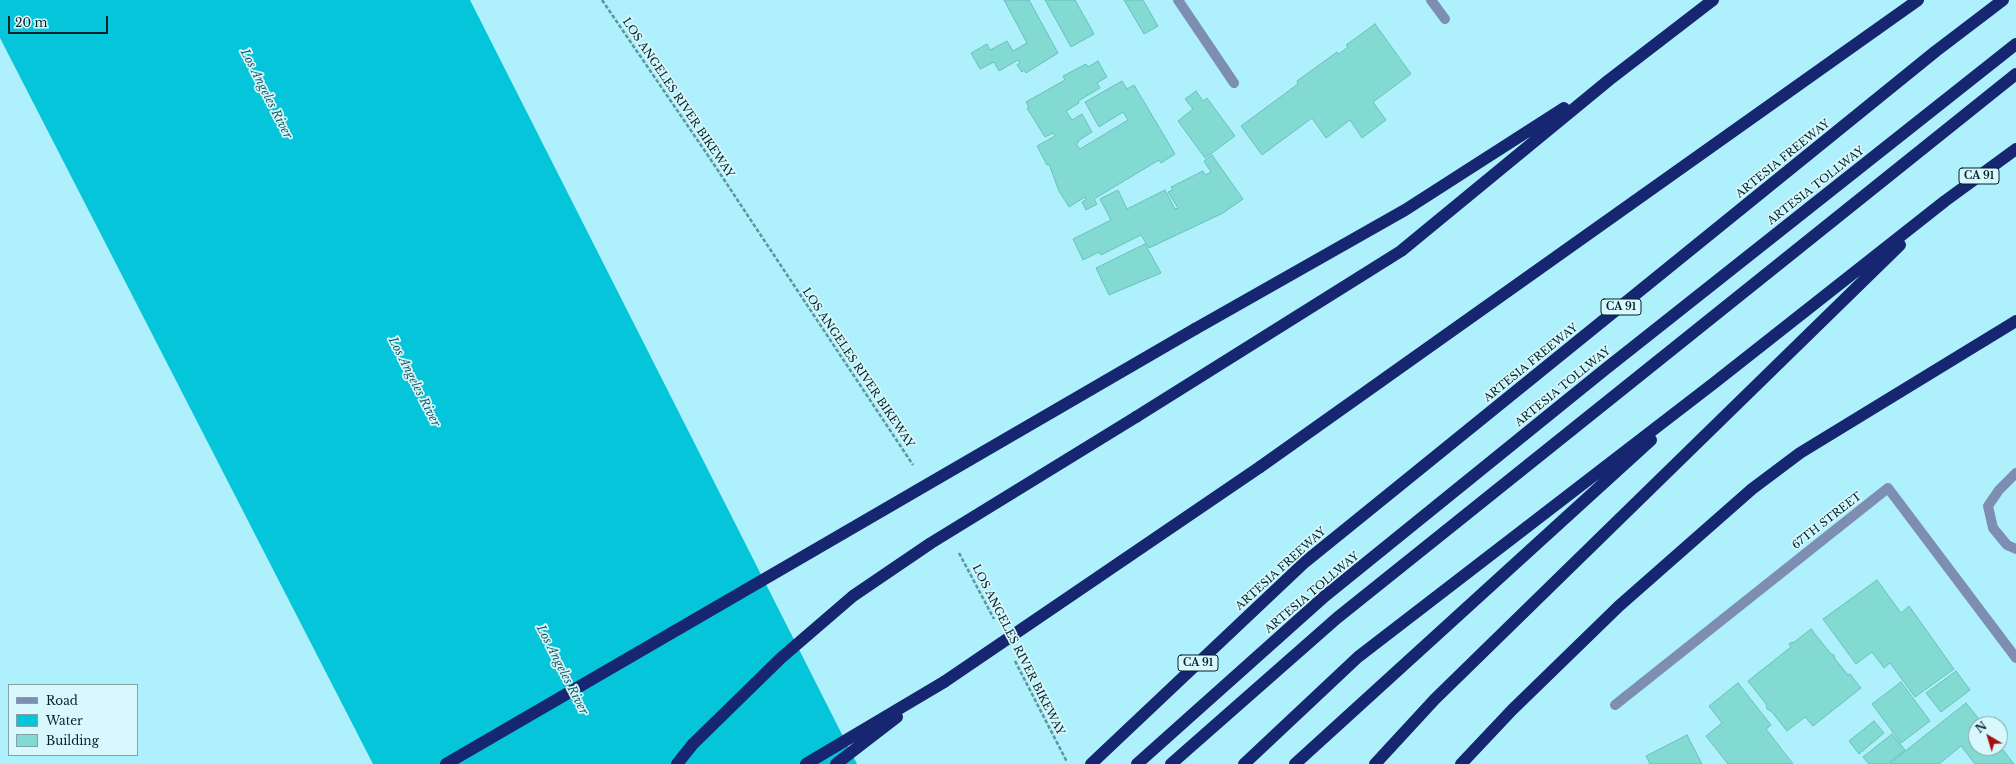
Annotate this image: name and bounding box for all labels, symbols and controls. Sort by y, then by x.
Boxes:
scale bar [10,8,110,34]
text: 20 m [15,15,47,30]
street label: LOS ANGELES RIVER BIKEWAY [619,16,737,180]
water label: Los Angeles River [237,47,295,141]
street label: ARTESIA FREEWAY [1733,117,1833,201]
street label: ARTESIA TOLLWAY [1765,144,1867,228]
road number: CA 91 [1959,168,1999,184]
street label: LOS ANGELES RIVER BIKEWAY [799,286,917,450]
road number: CA 91 [1601,299,1641,315]
street label: ARTESIA FREEWAY [1481,321,1581,405]
water label: Los Angeles River [385,335,443,429]
street label: ARTESIA TOLLWAY [1513,344,1613,430]
street label: 67TH STREET [1790,490,1864,552]
street label: ARTESIA FREEWAY [1233,525,1329,613]
street label: ARTESIA TOLLWAY [1262,550,1362,636]
street label: LOS ANGELES RIVER BIKEWAY [969,562,1067,738]
water label: Los Angeles River [533,623,591,717]
road number: CA 91 [1178,655,1218,671]
legend [8,684,138,756]
text: Road [46,693,78,708]
text: Water [46,713,83,728]
north arrow [1968,716,2008,756]
text: N [1973,719,1990,736]
text: Building [46,733,99,748]

